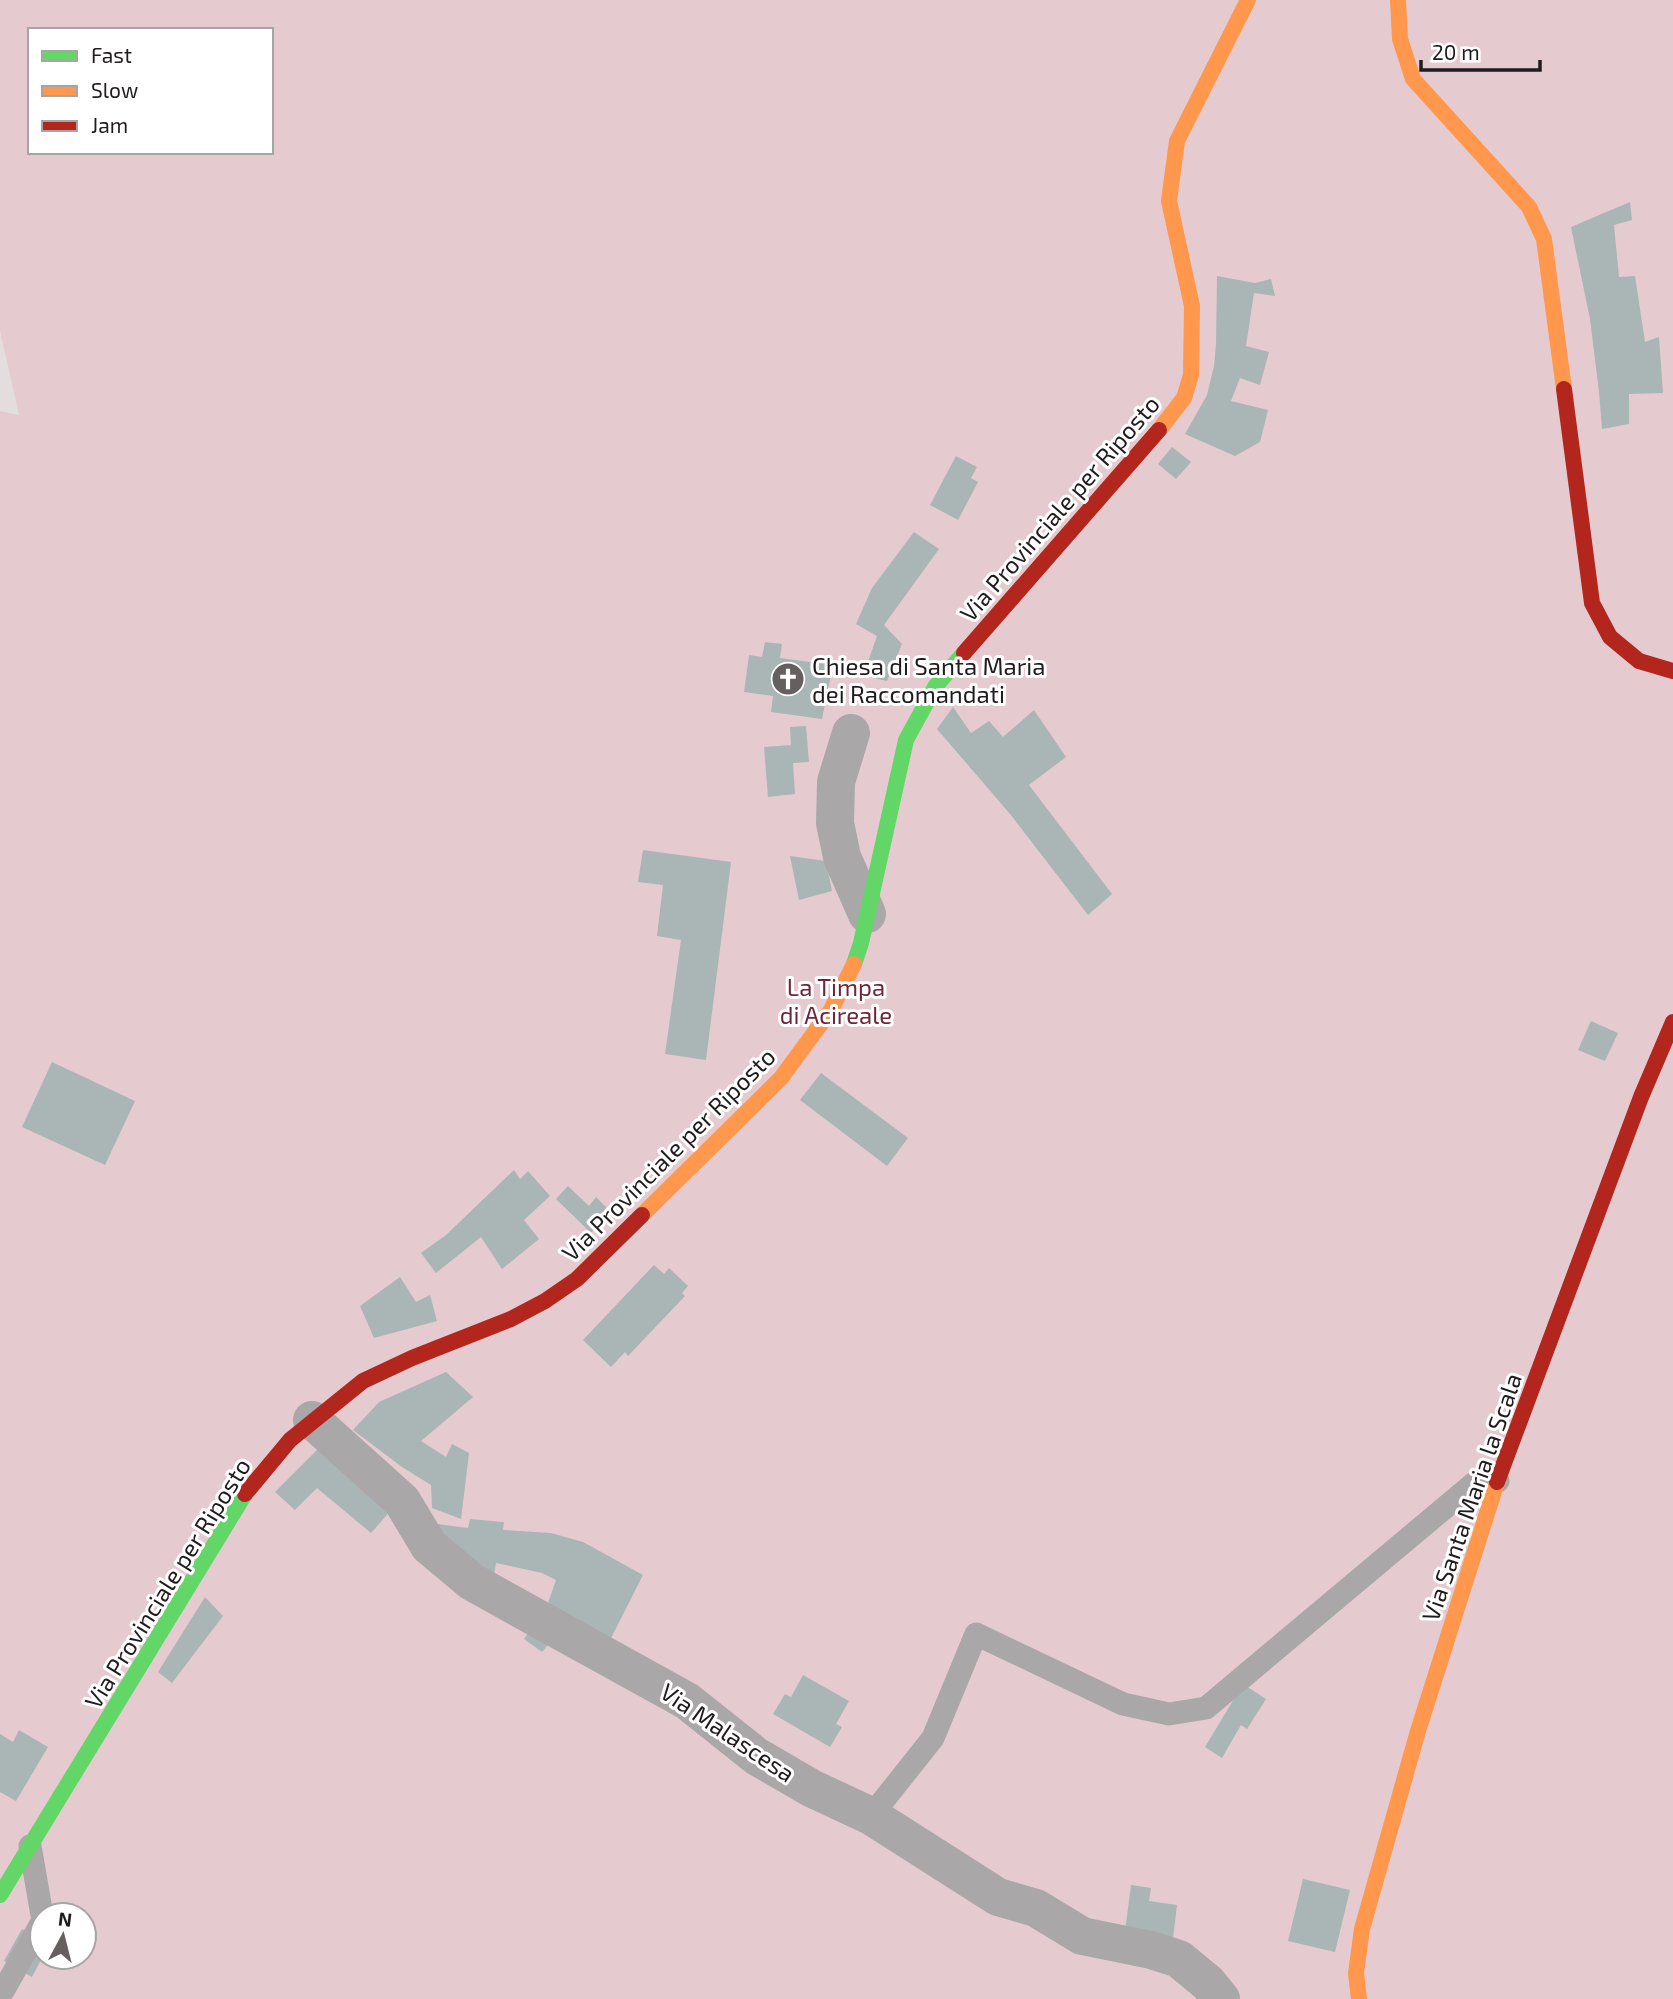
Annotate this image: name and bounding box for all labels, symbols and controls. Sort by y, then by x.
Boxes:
legend [28,28,273,154]
scale bar [1421,28,1540,72]
text: 20 m [1432,39,1480,64]
text: Fast [91,42,132,67]
text: Slow [91,77,138,102]
text: Jam [91,112,128,137]
street label: Via Provinciale per Riposto [953,389,1165,627]
place label: Chiesa di Santa Maria dei Raccomandati [812,651,1045,708]
church icon: Chiesa di Santa Maria dei Raccomandati [769,660,807,698]
park label: La Timpa di Acireale [780,972,892,1029]
street label: Via Provinciale per Riposto [555,1041,781,1267]
street label: Via Santa Maria la Scala [1415,1369,1527,1625]
street label: Via Provinciale per Riposto [78,1453,256,1713]
street label: Via Malascesa [655,1676,801,1788]
north arrow [28,1901,98,1971]
text: N [57,1906,73,1931]

